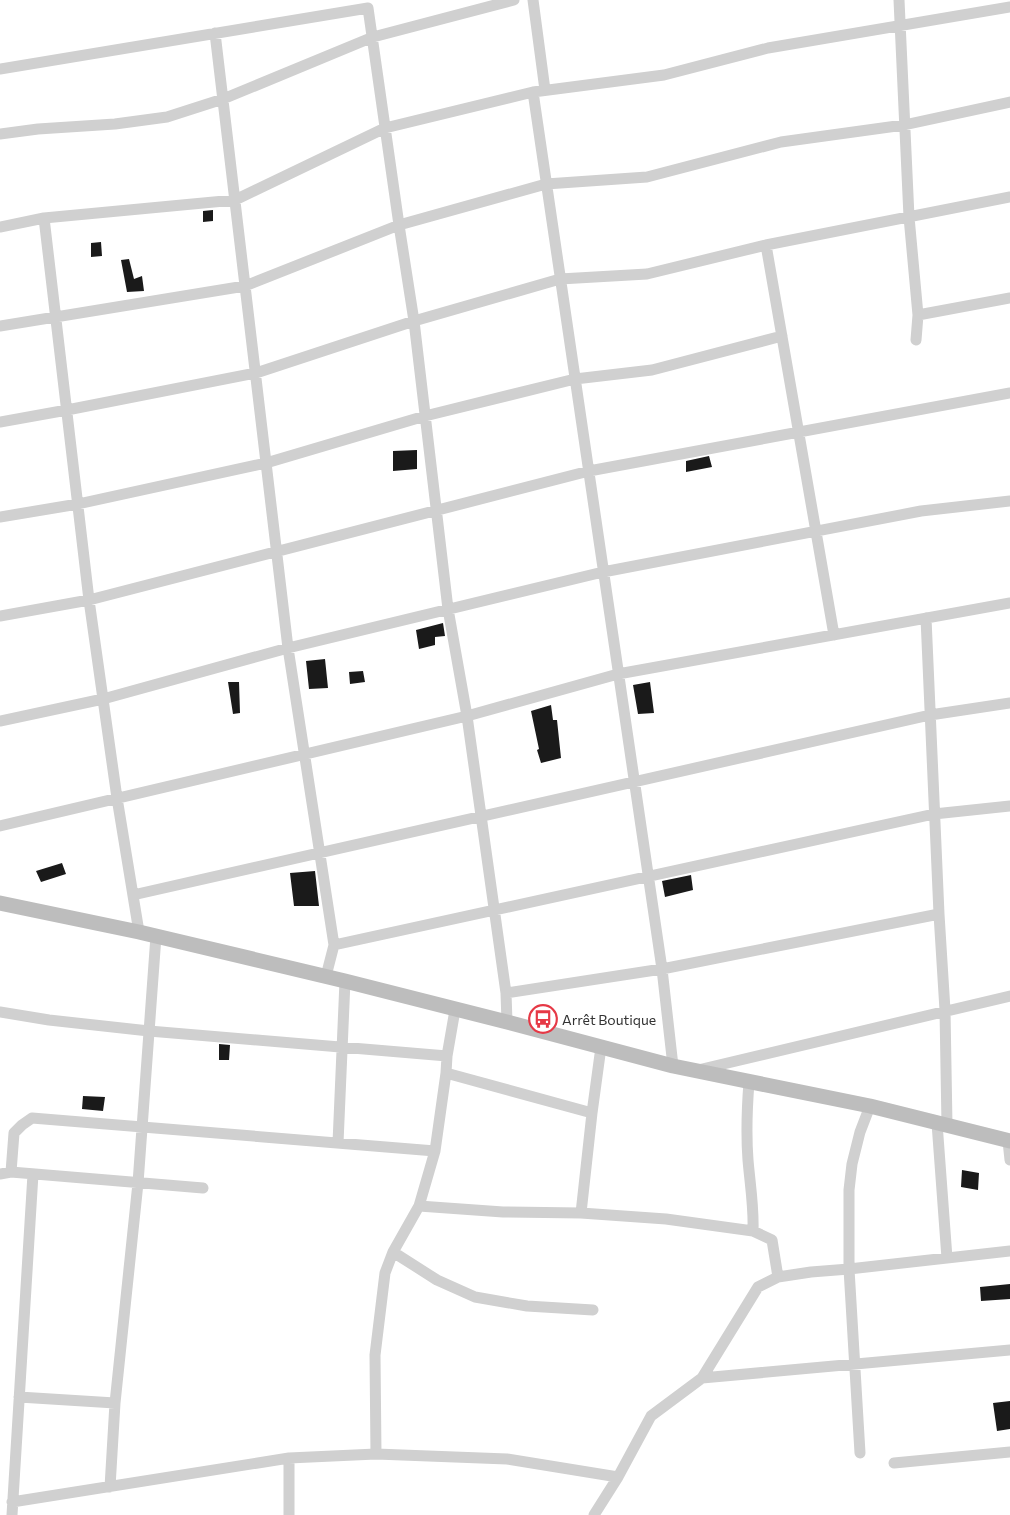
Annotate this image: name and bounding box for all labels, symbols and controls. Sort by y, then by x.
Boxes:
bus stop icon: Arrêt Boutique [528,1004,558,1034]
place label: Arrêt Boutique [562,1011,656,1028]

